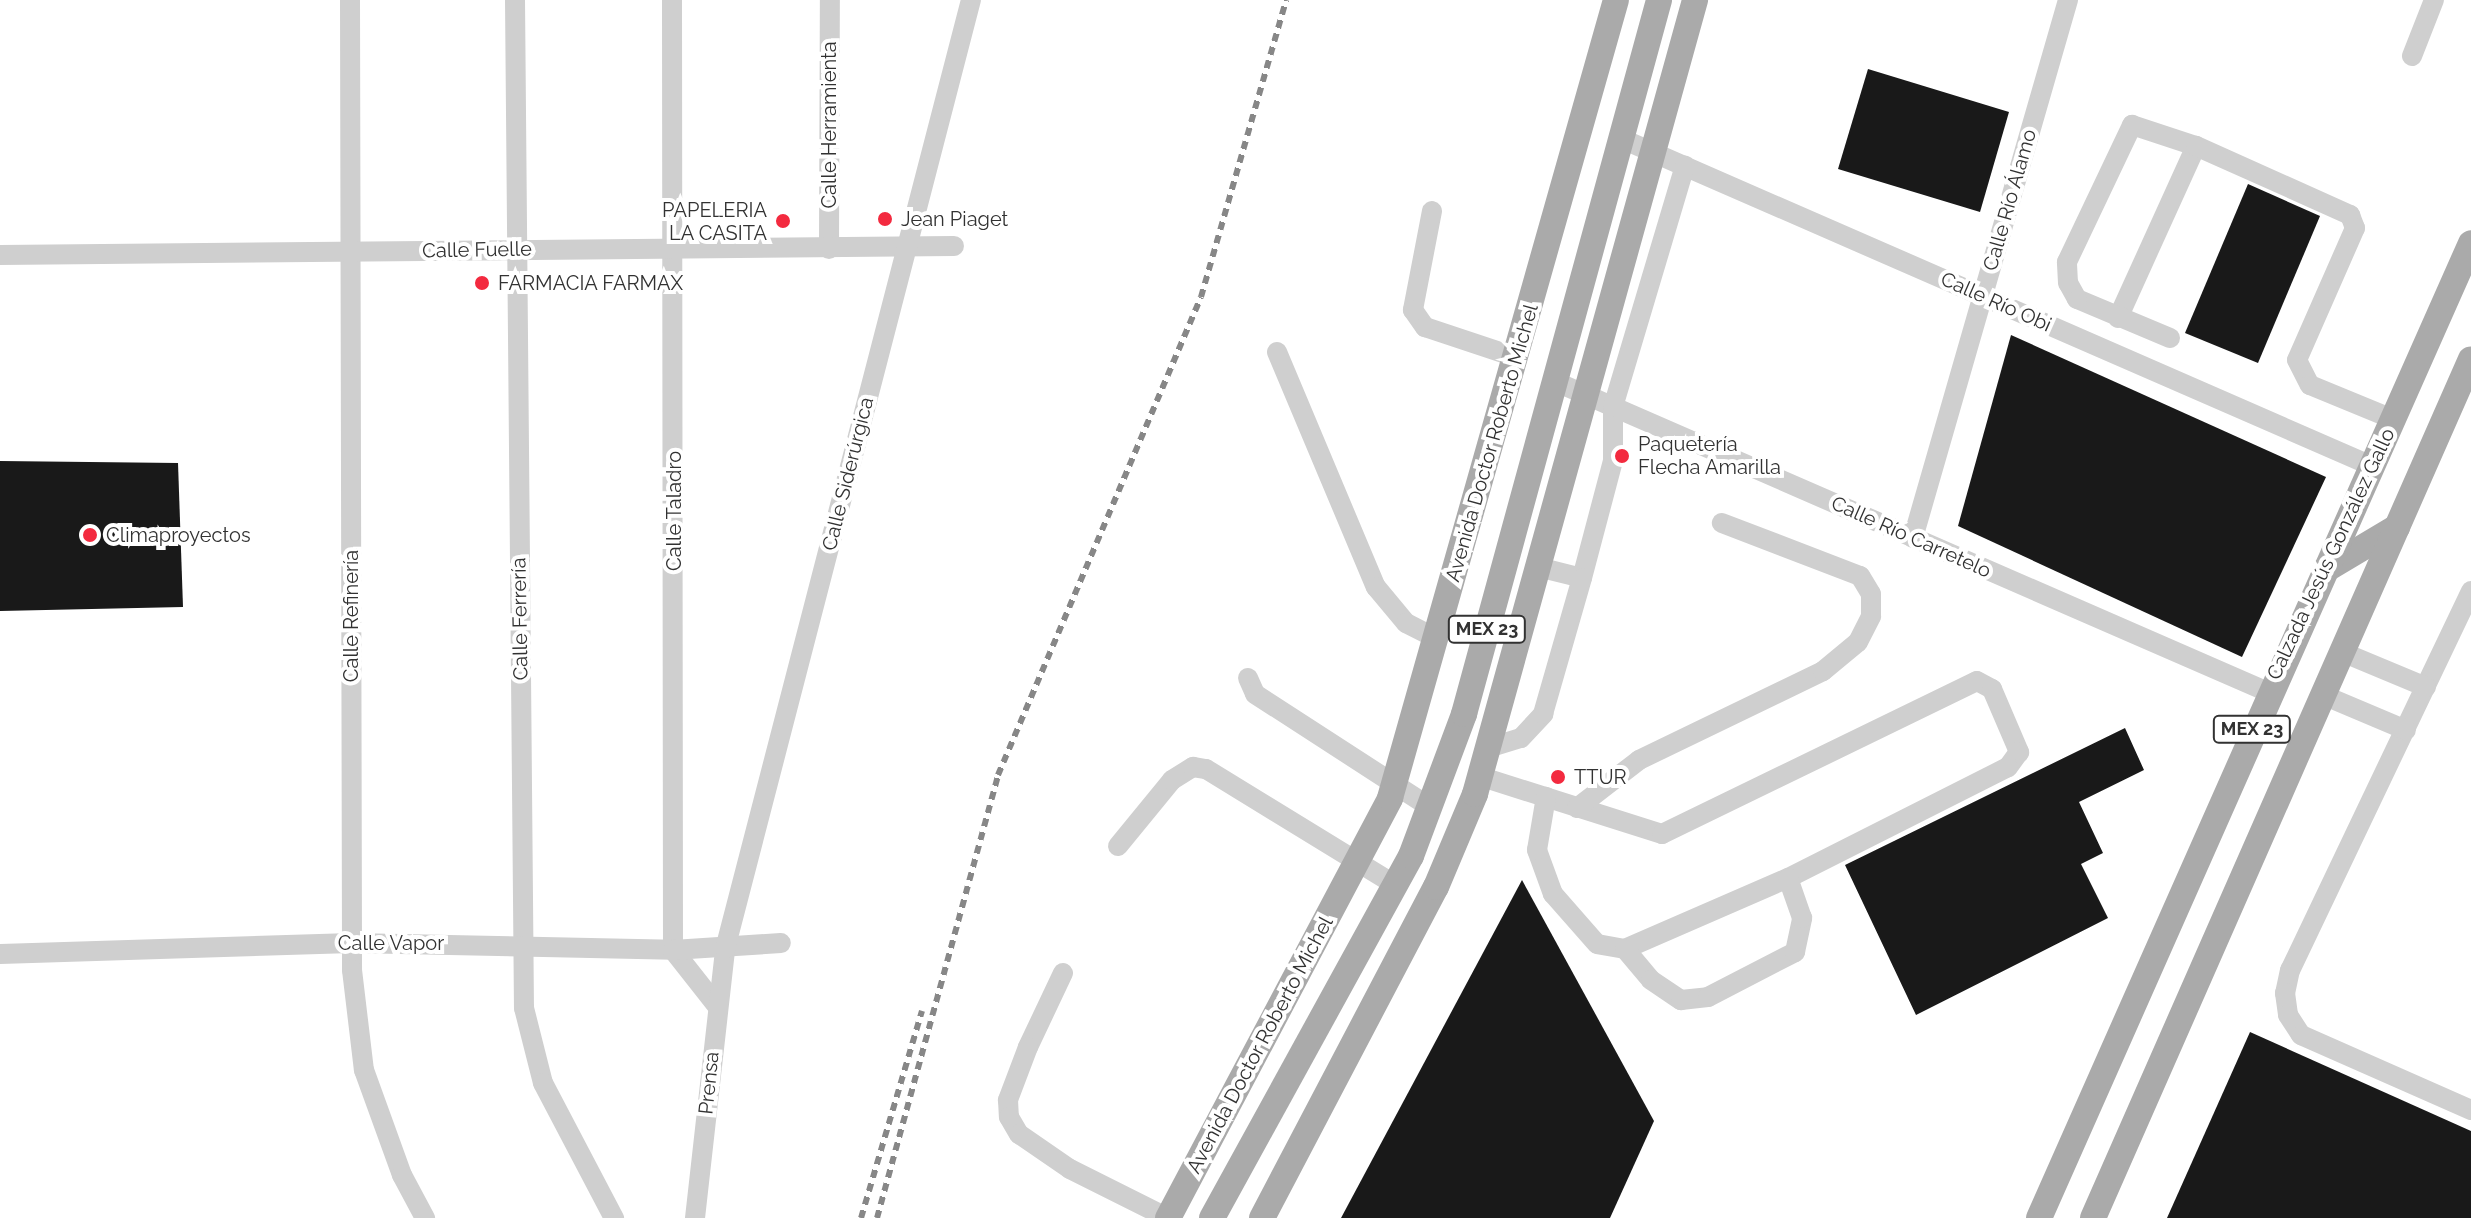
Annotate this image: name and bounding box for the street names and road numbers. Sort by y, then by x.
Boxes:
street label: Calle Herramienta [817,41,841,209]
street label: Calle Río Álamo [1978,126,2042,274]
street label: Calle Fuelle [422,237,532,263]
street label: Calle Río Obi [1937,267,2055,337]
street label: Avenida Doctor Roberto Michel [1441,301,1543,585]
street label: Calle Siderúrgica [817,395,879,553]
street label: Calzada Jesús González Gallo [2262,424,2400,684]
street label: Calle Taladro [662,451,686,571]
street label: Calle Río Carretelo [1827,491,1995,583]
street label: Calle Refinería [339,550,363,682]
street label: Calle Ferrería [507,557,533,681]
road number: MEX 23 [1447,615,1527,643]
road number: MEX 23 [2212,715,2292,743]
street label: Avenida Doctor Roberto Michel [1182,912,1338,1178]
street label: Calle Vapor [337,931,445,955]
street label: Prensa [694,1050,724,1116]

